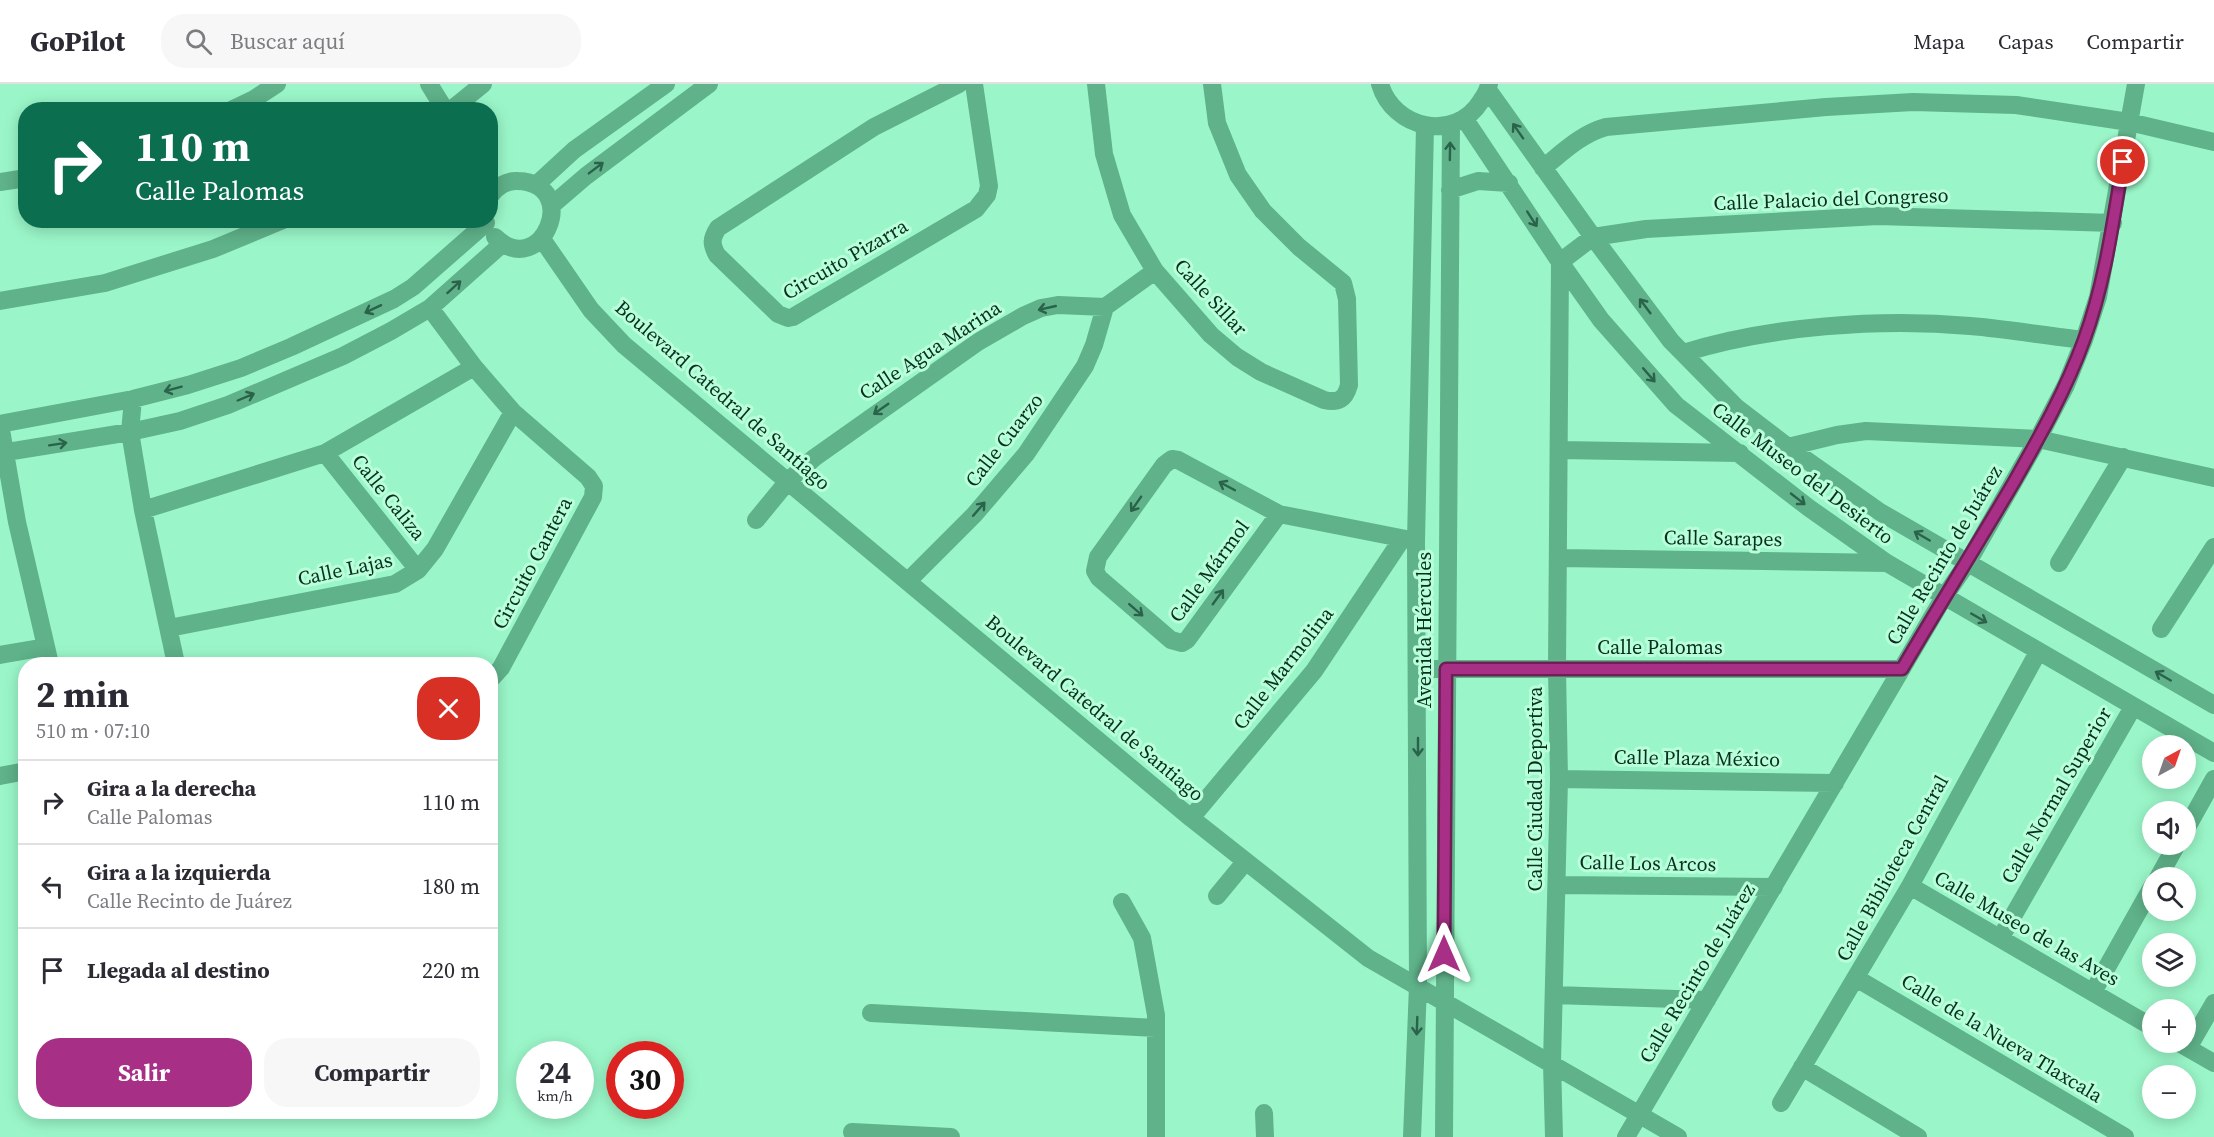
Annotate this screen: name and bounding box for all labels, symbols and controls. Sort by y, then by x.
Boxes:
search box [161,14,581,68]
text: GoPilot [30,22,125,60]
icon: search [182,25,215,58]
text: Buscar aquí [230,26,345,56]
text: Mapa [1913,27,1965,56]
text: Capas [1998,27,2054,56]
text: Compartir [2087,27,2184,56]
text: 110 m [135,117,250,175]
one-way arrow [1512,124,1524,140]
icon: right [36,126,114,204]
pin [2097,136,2148,187]
one-way arrow [1444,142,1456,162]
icon: arrive [2106,145,2139,178]
one-way arrow [588,162,604,175]
text: Calle Palomas [135,172,304,209]
street label: Calle Palacio del Congreso [1713,181,1949,217]
one-way arrow [1526,210,1538,227]
street label: Circuito Pizarra [777,211,913,306]
street label: Calle Sillar [1168,252,1254,342]
one-way arrow [447,280,462,294]
street label: Calle Agua Marina [854,293,1007,406]
street label: Boulevard Catedral de Santiago [609,294,837,496]
one-way arrow [1638,298,1651,314]
one-way arrow [365,303,383,315]
one-way arrow [1038,303,1057,314]
one-way arrow [1642,367,1656,382]
one-way arrow [164,384,183,395]
street label: Calle Cuarzo [958,387,1050,493]
one-way arrow [237,391,255,402]
street label: Calle Museo del Desierto [1706,395,1900,551]
one-way arrow [874,403,890,415]
one-way arrow [47,438,67,449]
street label: Calle Caliza [346,448,433,547]
street label: Calle Recinto de Juárez [1879,460,2009,650]
one-way arrow [1219,480,1236,492]
street label: Circuito Cantera [485,491,579,634]
one-way arrow [1790,493,1806,506]
one-way arrow [1130,496,1142,512]
one-way arrow [972,502,986,517]
street label: Calle Mármol [1162,514,1256,628]
street label: Calle Sarapes [1664,523,1782,553]
one-way arrow [1914,530,1931,542]
street label: Calle Lajas [295,545,395,593]
street label: Avenida Hércules [1410,552,1438,708]
one-way arrow [1212,590,1224,606]
street label: Calle Marmolina [1226,600,1340,735]
one-way arrow [1128,603,1143,617]
street label: Boulevard Catedral de Santiago [980,608,1210,808]
one-way arrow [1970,612,1987,624]
street label: Calle Palomas [1597,633,1723,661]
one-way arrow [2155,669,2172,681]
text: 2 min [36,670,129,719]
button: close [417,677,480,740]
street label: Calle Ciudad Deportiva [1521,686,1549,891]
street label: Calle Normal Superior [1994,701,2118,888]
text: 510 m · 07:10 [36,717,150,745]
north arrow [2142,735,2196,789]
map controls [2142,735,2196,1119]
one-way arrow [1412,736,1424,756]
street label: Calle Plaza México [1614,743,1780,773]
street label: Calle Biblioteca Central [1829,770,1955,966]
text: Gira a la derecha [87,773,256,803]
icon: right [36,786,69,819]
text: 110 m [422,787,480,817]
button: sound [2142,801,2196,855]
text: Calle Palomas [87,803,212,831]
street label: Calle Los Arcos [1579,848,1717,878]
text: Gira a la izquierda [87,857,271,887]
street label: Calle Museo de las Aves [1929,863,2125,993]
button: search [2142,867,2196,921]
icon: left [36,870,69,903]
text: 180 m [422,871,480,901]
street label: Calle Recinto de Juárez [1632,878,1762,1068]
text: Calle Recinto de Juárez [87,887,292,915]
position arrow [1412,922,1476,986]
button: layers [2142,933,2196,987]
icon: arrive [36,954,69,987]
text: Llegada al destino [87,955,270,985]
text: 220 m [422,955,480,985]
street label: Calle de la Nueva Tlaxcala [1896,967,2109,1110]
button: + [2142,999,2196,1053]
one-way arrow [1411,1015,1422,1035]
button: Salir [36,1038,252,1107]
button: Compartir [264,1038,480,1107]
speed limit sign: 30 [606,1041,684,1119]
text: 24 [539,1052,571,1093]
button: − [2142,1065,2196,1119]
text: km/h [537,1085,573,1106]

